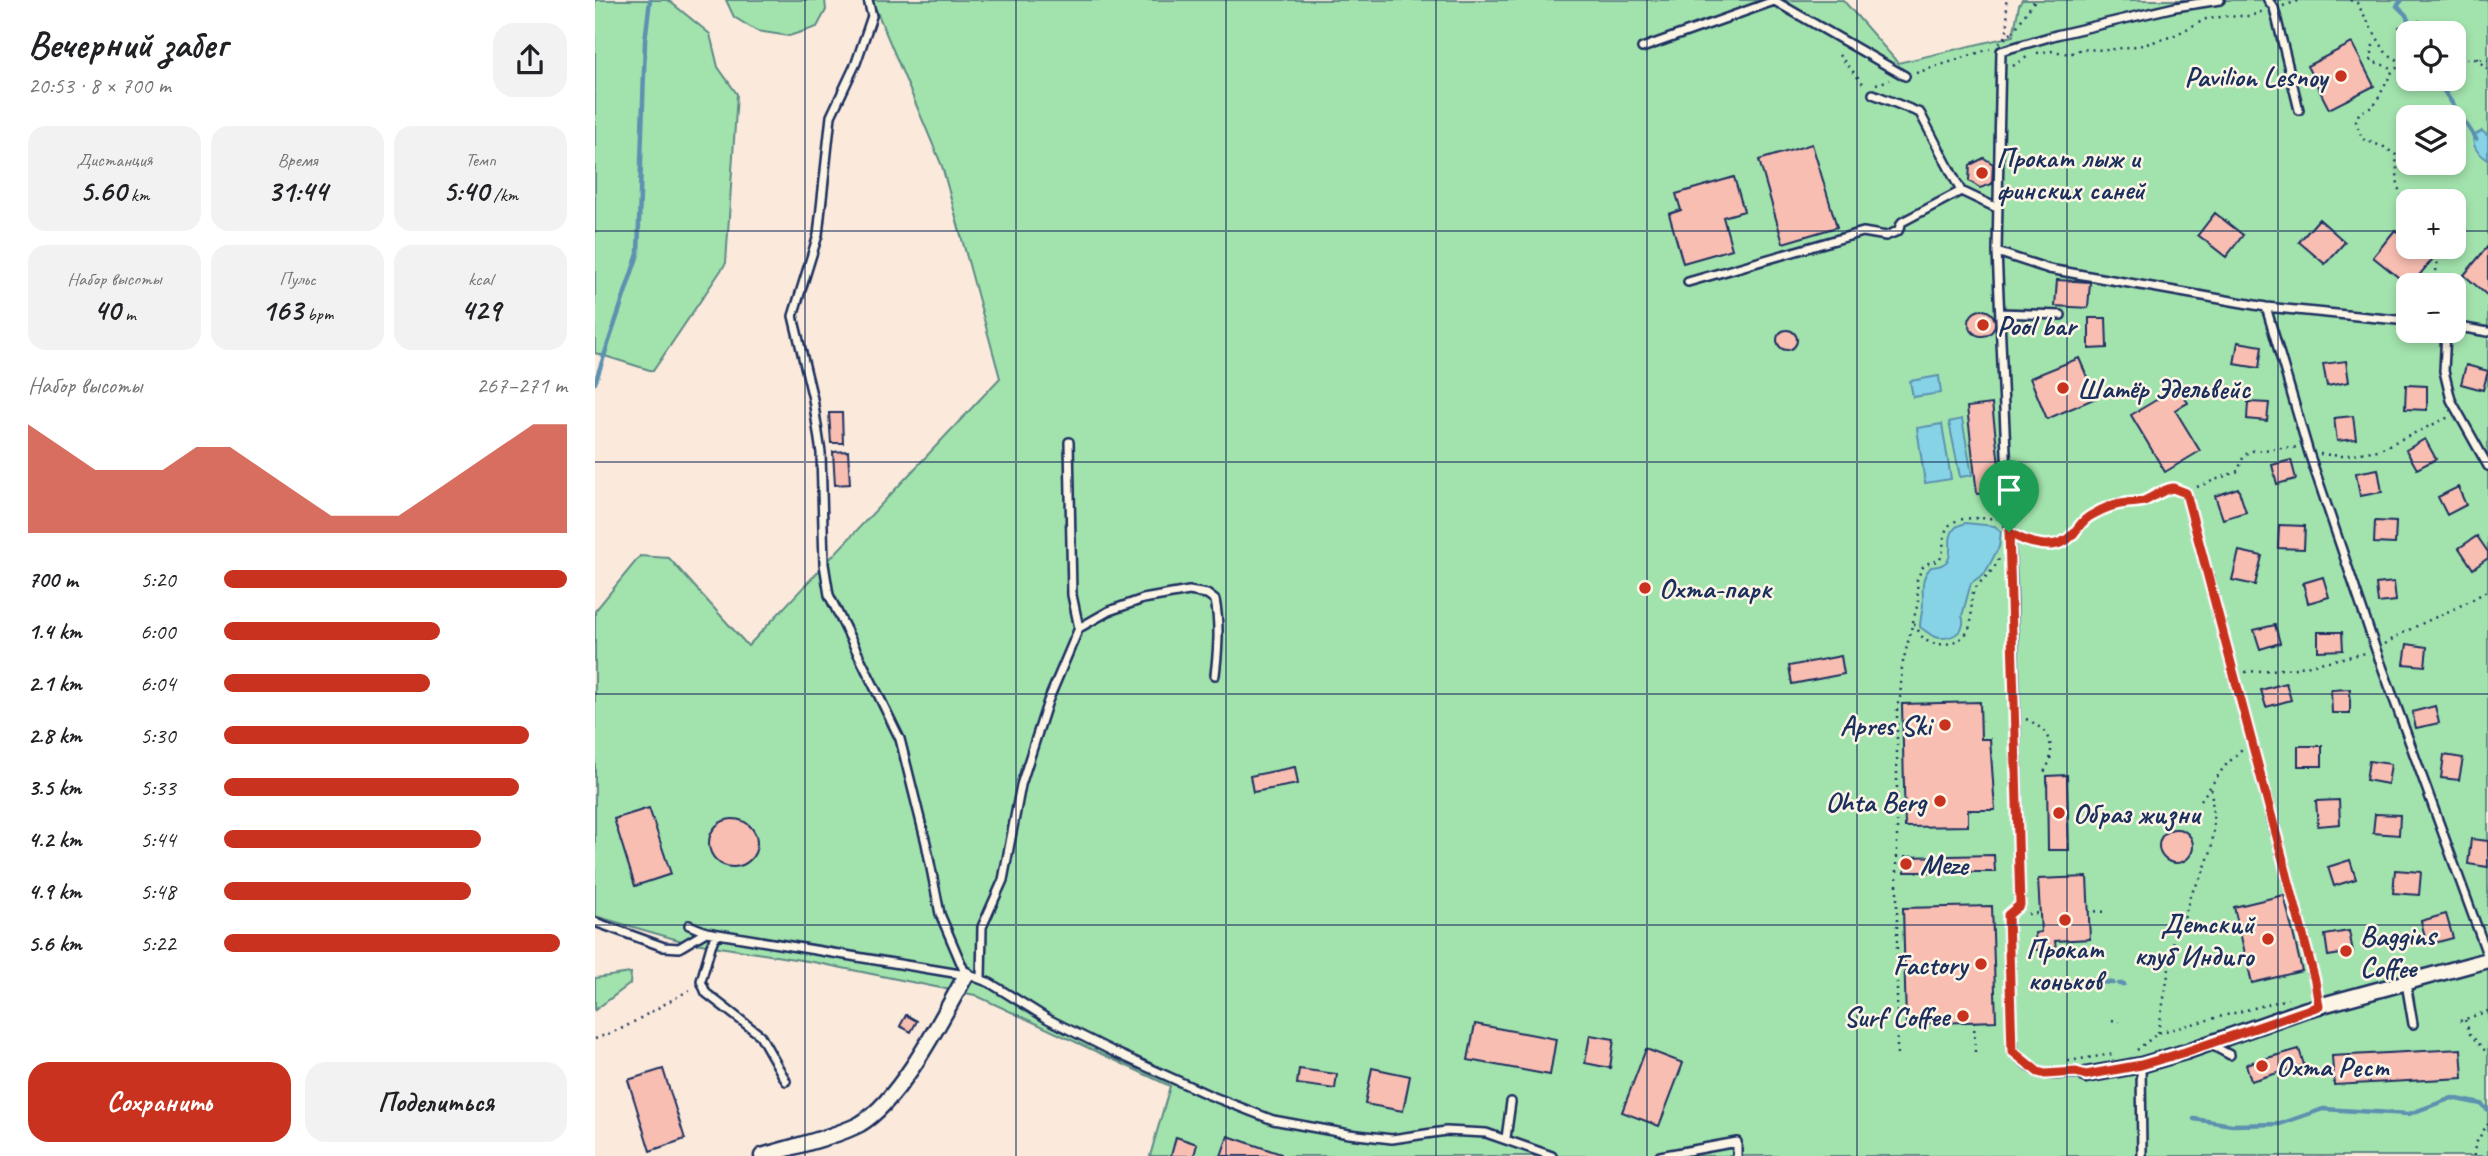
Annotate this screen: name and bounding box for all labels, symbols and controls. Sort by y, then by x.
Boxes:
text: Вечерний забег [28,21,227,68]
map controls [2396,21,2466,343]
button: locate [2396,21,2466,91]
button: share [493,23,567,97]
place label: Pavilion Lesnoy [2184,59,2330,94]
marker: Pavilion Lesnoy [2333,68,2349,84]
text: 20:53 · 8 × 700 m [28,71,171,100]
button: layers [2396,105,2466,175]
place label: Прокат лыж и финских саней [1996,140,2147,207]
text: Дистанция [77,148,152,172]
text: Время [277,148,318,172]
text: Темп [465,148,496,172]
marker: Прокат лыж и финских саней [1974,165,1990,181]
text: 5.60 [80,172,126,210]
text: 31:44 [268,172,327,210]
text: 5:40 [443,172,489,210]
text: km [126,183,149,207]
text: /km [489,183,518,207]
button: + [2396,189,2466,259]
text: Набор высоты [67,267,162,291]
text: Пульс [279,267,316,291]
text: kcal [468,267,493,291]
button: − [2396,273,2466,343]
text: 40 [93,291,120,329]
text: 163 [262,291,303,329]
text: 429 [460,291,501,329]
text: m [120,302,136,326]
text: bpm [303,302,333,326]
place label: Pool bar [1997,308,2078,343]
marker: Pool bar [1975,317,1991,333]
text: Набор высоты [28,371,142,400]
text: 267–271 m [476,371,567,400]
place label: Шатёр Эдельвейс [2077,371,2252,406]
marker: Шатёр Эдельвейс [2055,380,2071,396]
pin [1979,460,2039,532]
icon: arrive [1990,471,2028,509]
text: 700 m [28,565,78,594]
text: 5:20 [140,565,176,594]
place label: Охта-парк [1659,571,1774,606]
marker: Охта-парк [1637,580,1653,596]
text: 1.4 km [28,617,82,646]
text: 6:00 [140,617,176,646]
text: 2.1 km [28,669,82,698]
text: 6:04 [140,669,176,698]
place label: Apres Ski [1840,708,1934,743]
marker: Apres Ski [1937,717,1953,733]
text: 2.8 km [28,721,82,750]
text: 5:30 [140,721,176,750]
text: 3.5 km [28,773,81,802]
text: 5:33 [140,773,176,802]
place label: Ohta Berg [1826,784,1928,819]
marker: Ohta Berg [1932,793,1948,809]
place label: Образ жизни [2073,796,2202,832]
marker: Образ жизни [2051,805,2067,821]
text: 4.2 km [28,825,82,854]
text: 5:44 [140,825,176,854]
place label: Meze [1920,847,1971,882]
marker: Meze [1898,856,1914,872]
text: 4.9 km [28,877,81,906]
text: 5:48 [140,877,176,906]
place label: Детский клуб Индиго [2134,906,2256,973]
marker: Прокат коньков [2057,912,2073,928]
place label: Baggins Coffee [2360,918,2439,985]
text: 5.6 km [28,929,82,958]
text: 5:22 [140,929,176,958]
place label: Прокат коньков [2026,931,2107,998]
marker: Детский клуб Индиго [2260,931,2276,947]
marker: Baggins Coffee [2338,943,2354,959]
place label: Factory [1893,947,1969,982]
marker: Factory [1973,956,1989,972]
place label: Surf Coffee [1843,999,1952,1034]
marker: Surf Coffee [1955,1008,1971,1024]
place label: Охта Рест [2276,1049,2390,1084]
marker: Охта Рест [2254,1058,2270,1074]
button: Сохранить [28,1062,291,1142]
button: Поделиться [305,1062,567,1142]

